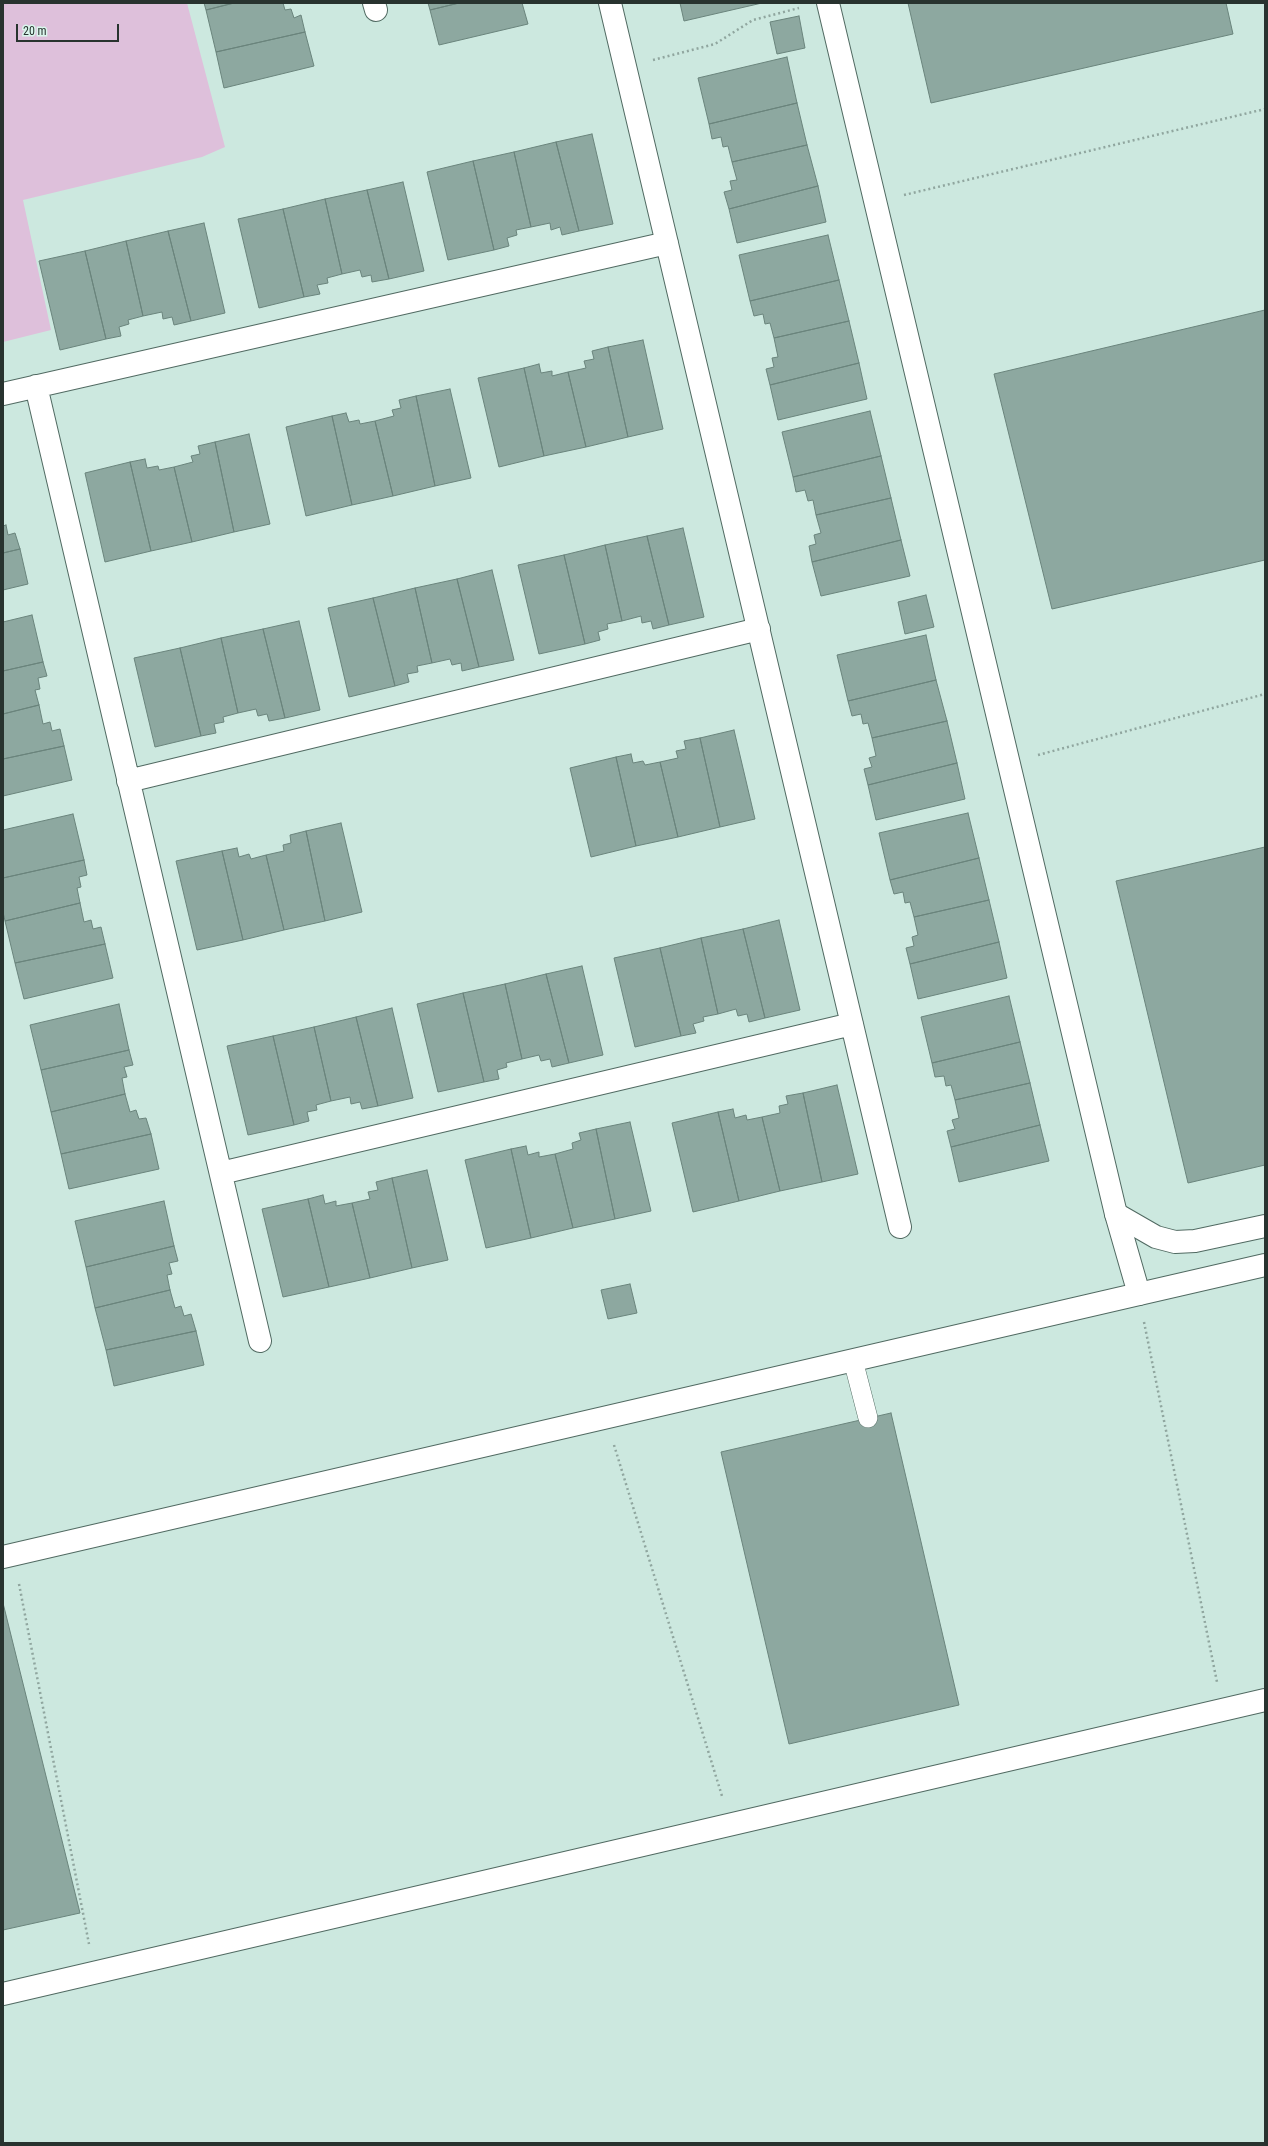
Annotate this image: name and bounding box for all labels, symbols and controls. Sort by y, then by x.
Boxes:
scale bar [18,16,121,42]
text: 20 m [23,24,47,38]

